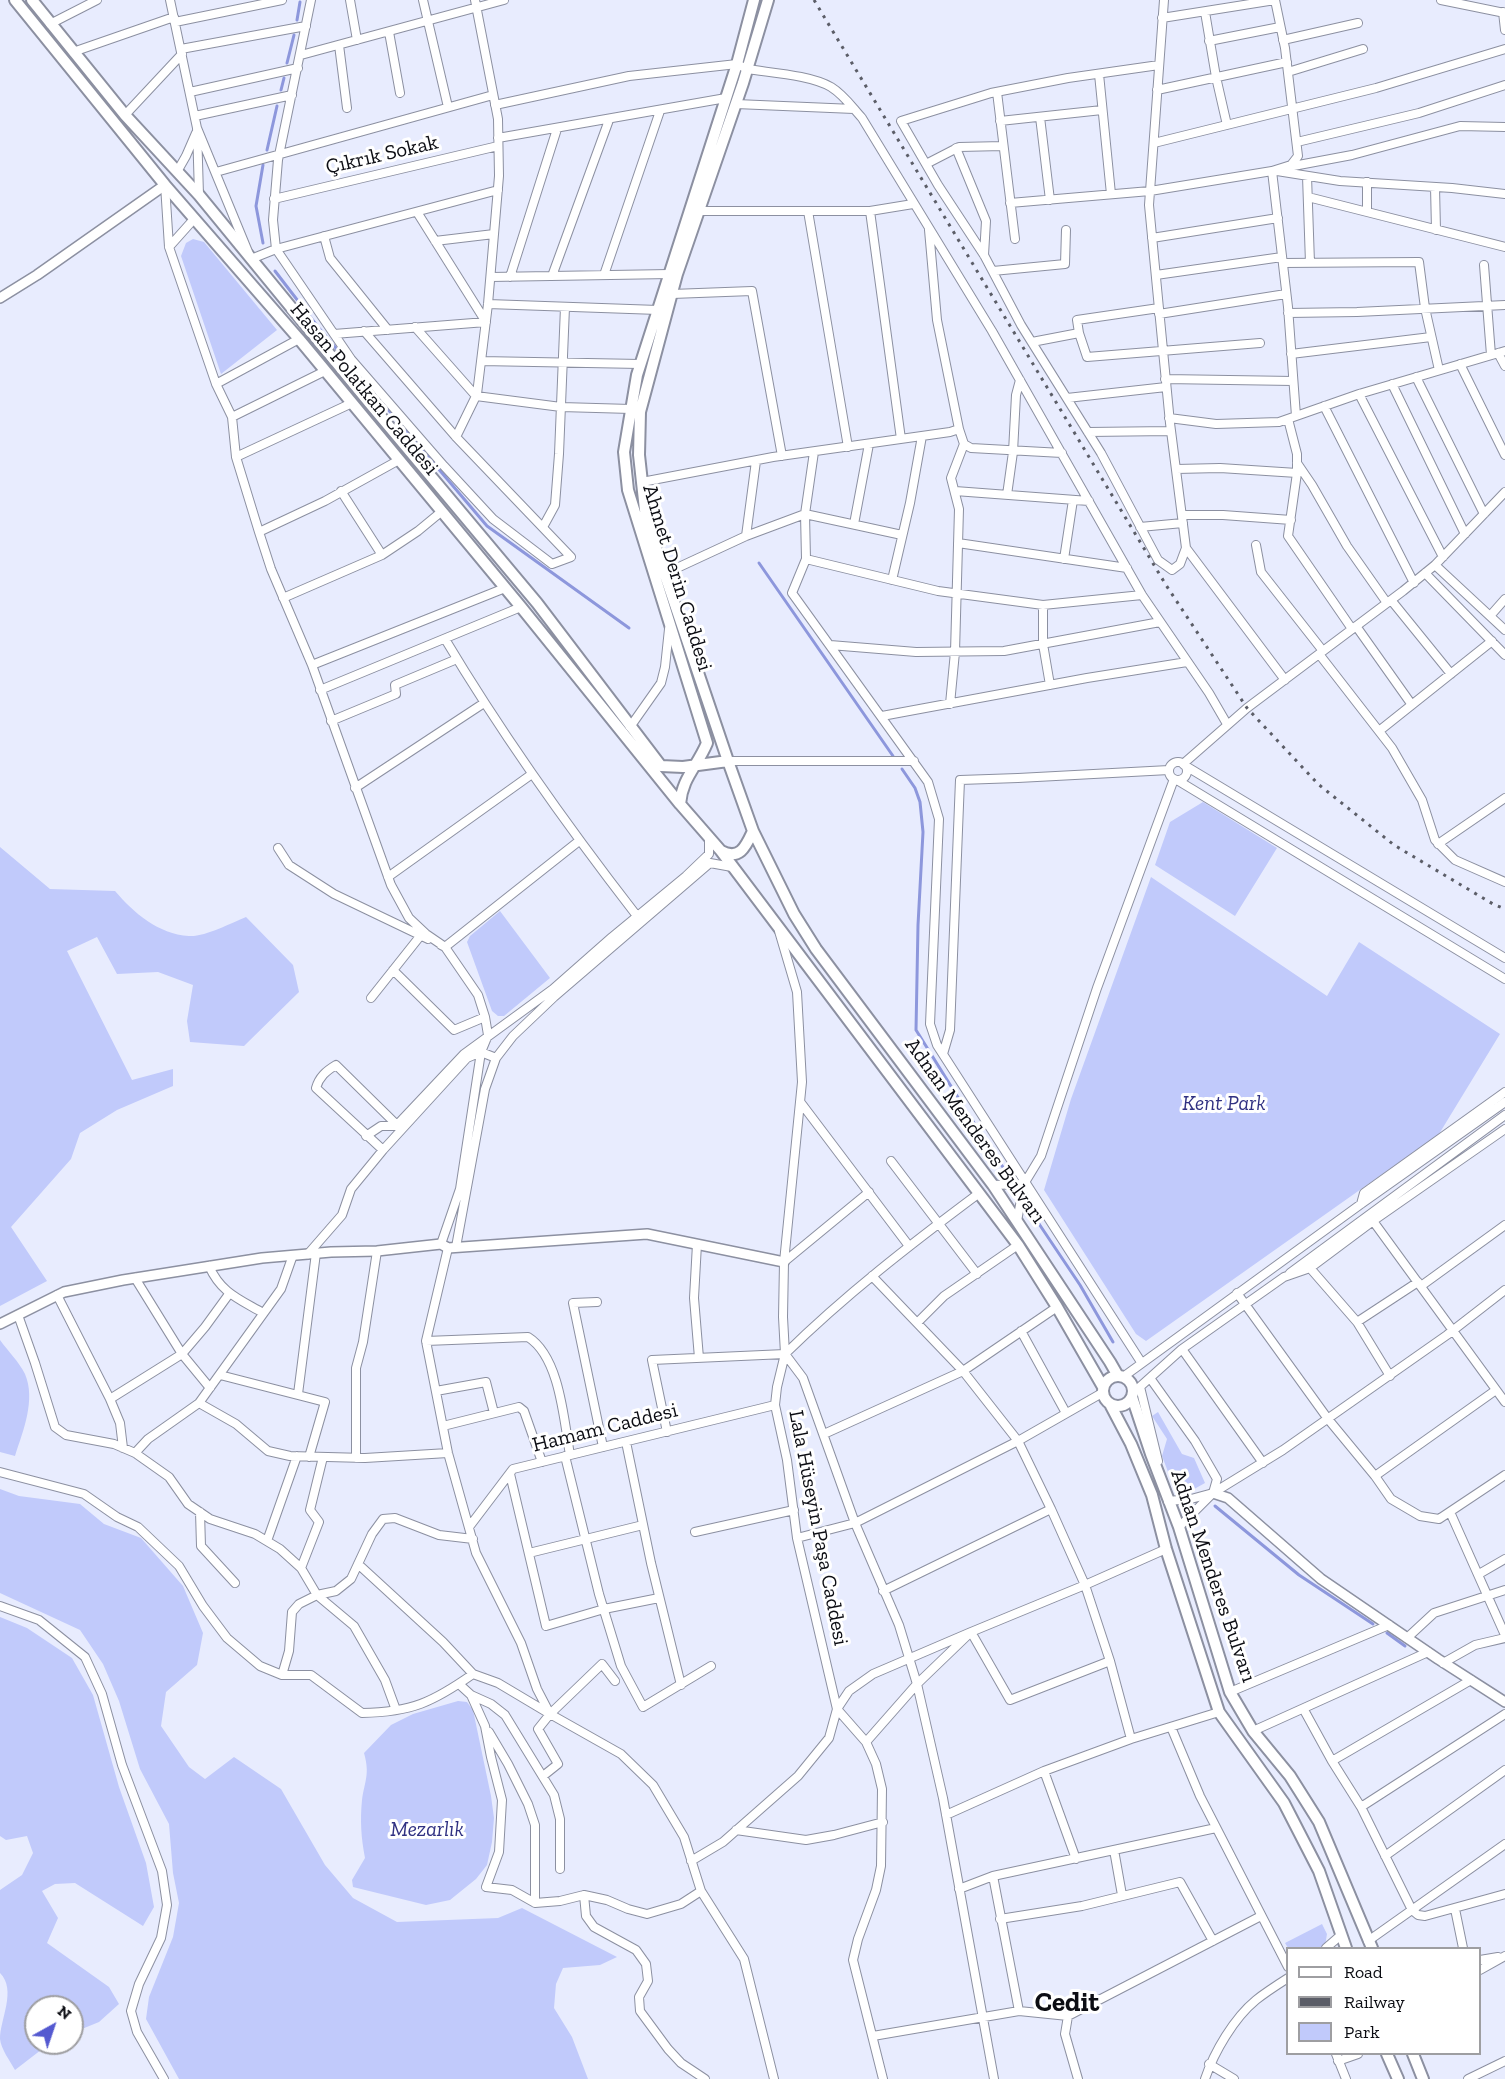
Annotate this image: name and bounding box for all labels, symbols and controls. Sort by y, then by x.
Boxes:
street label: Çıkrık Sokak [323,130,441,180]
street label: Hasan Polatkan Caddesi [284,298,444,480]
street label: Ahmet Derin Caddesi [637,482,717,674]
street label: Adnan Menderes Bulvarı [899,1033,1051,1229]
park label: Kent Park [1182,1091,1266,1117]
street label: Hamam Caddesi [530,1398,680,1458]
street label: Lala Hüseyin Paşa Caddesi [783,1408,853,1648]
street label: Adnan Menderes Bulvarı [1165,1466,1261,1686]
park label: Mezarlık [390,1817,464,1843]
legend [1286,1947,1481,2055]
text: Road [1344,1961,1383,1983]
district label: Cedit [1035,1987,1099,2019]
text: Railway [1344,1991,1405,2013]
north arrow [24,1995,84,2055]
text: N [54,2001,75,2024]
text: Park [1344,2021,1380,2043]

